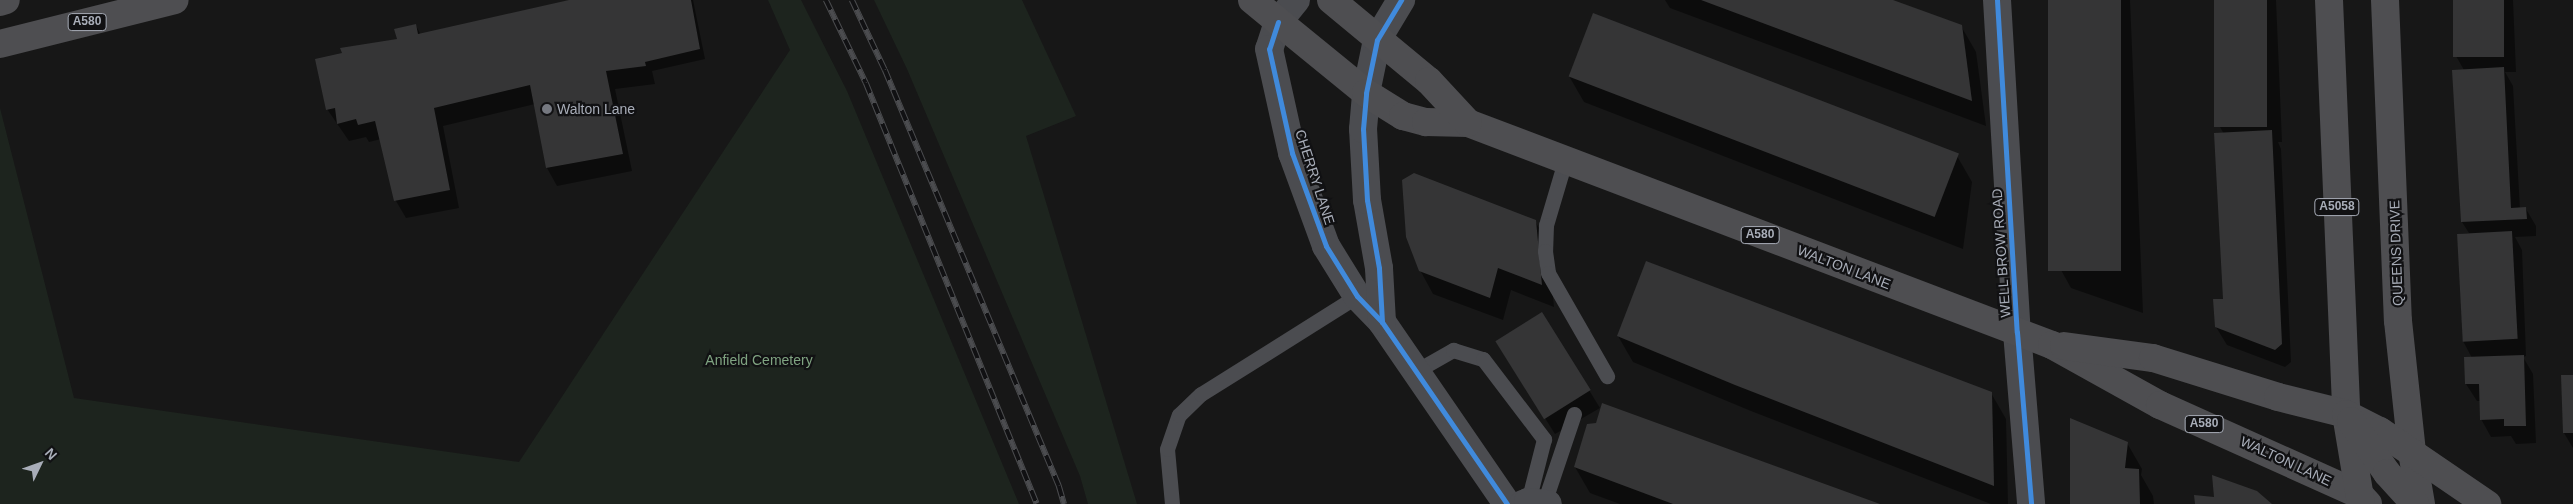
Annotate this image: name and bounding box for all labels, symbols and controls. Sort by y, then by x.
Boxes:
road number: A580 [67,13,107,32]
place label: Walton Lane [557,101,635,117]
marker: Walton Lane [541,103,553,115]
street label: CHERRY LANE [1292,127,1338,227]
street label: WELL BROW ROAD [1988,188,2014,318]
road number: A5058 [2313,198,2361,216]
street label: QUEENS DRIVE [2386,200,2406,306]
road number: A580 [1740,226,1780,244]
street label: WALTON LANE [1795,242,1893,292]
park label: Anfield Cemetery [705,352,813,368]
road number: A580 [2184,414,2224,434]
street label: WALTON LANE [2238,433,2334,489]
north arrow [15,439,65,489]
text: N [42,445,60,463]

